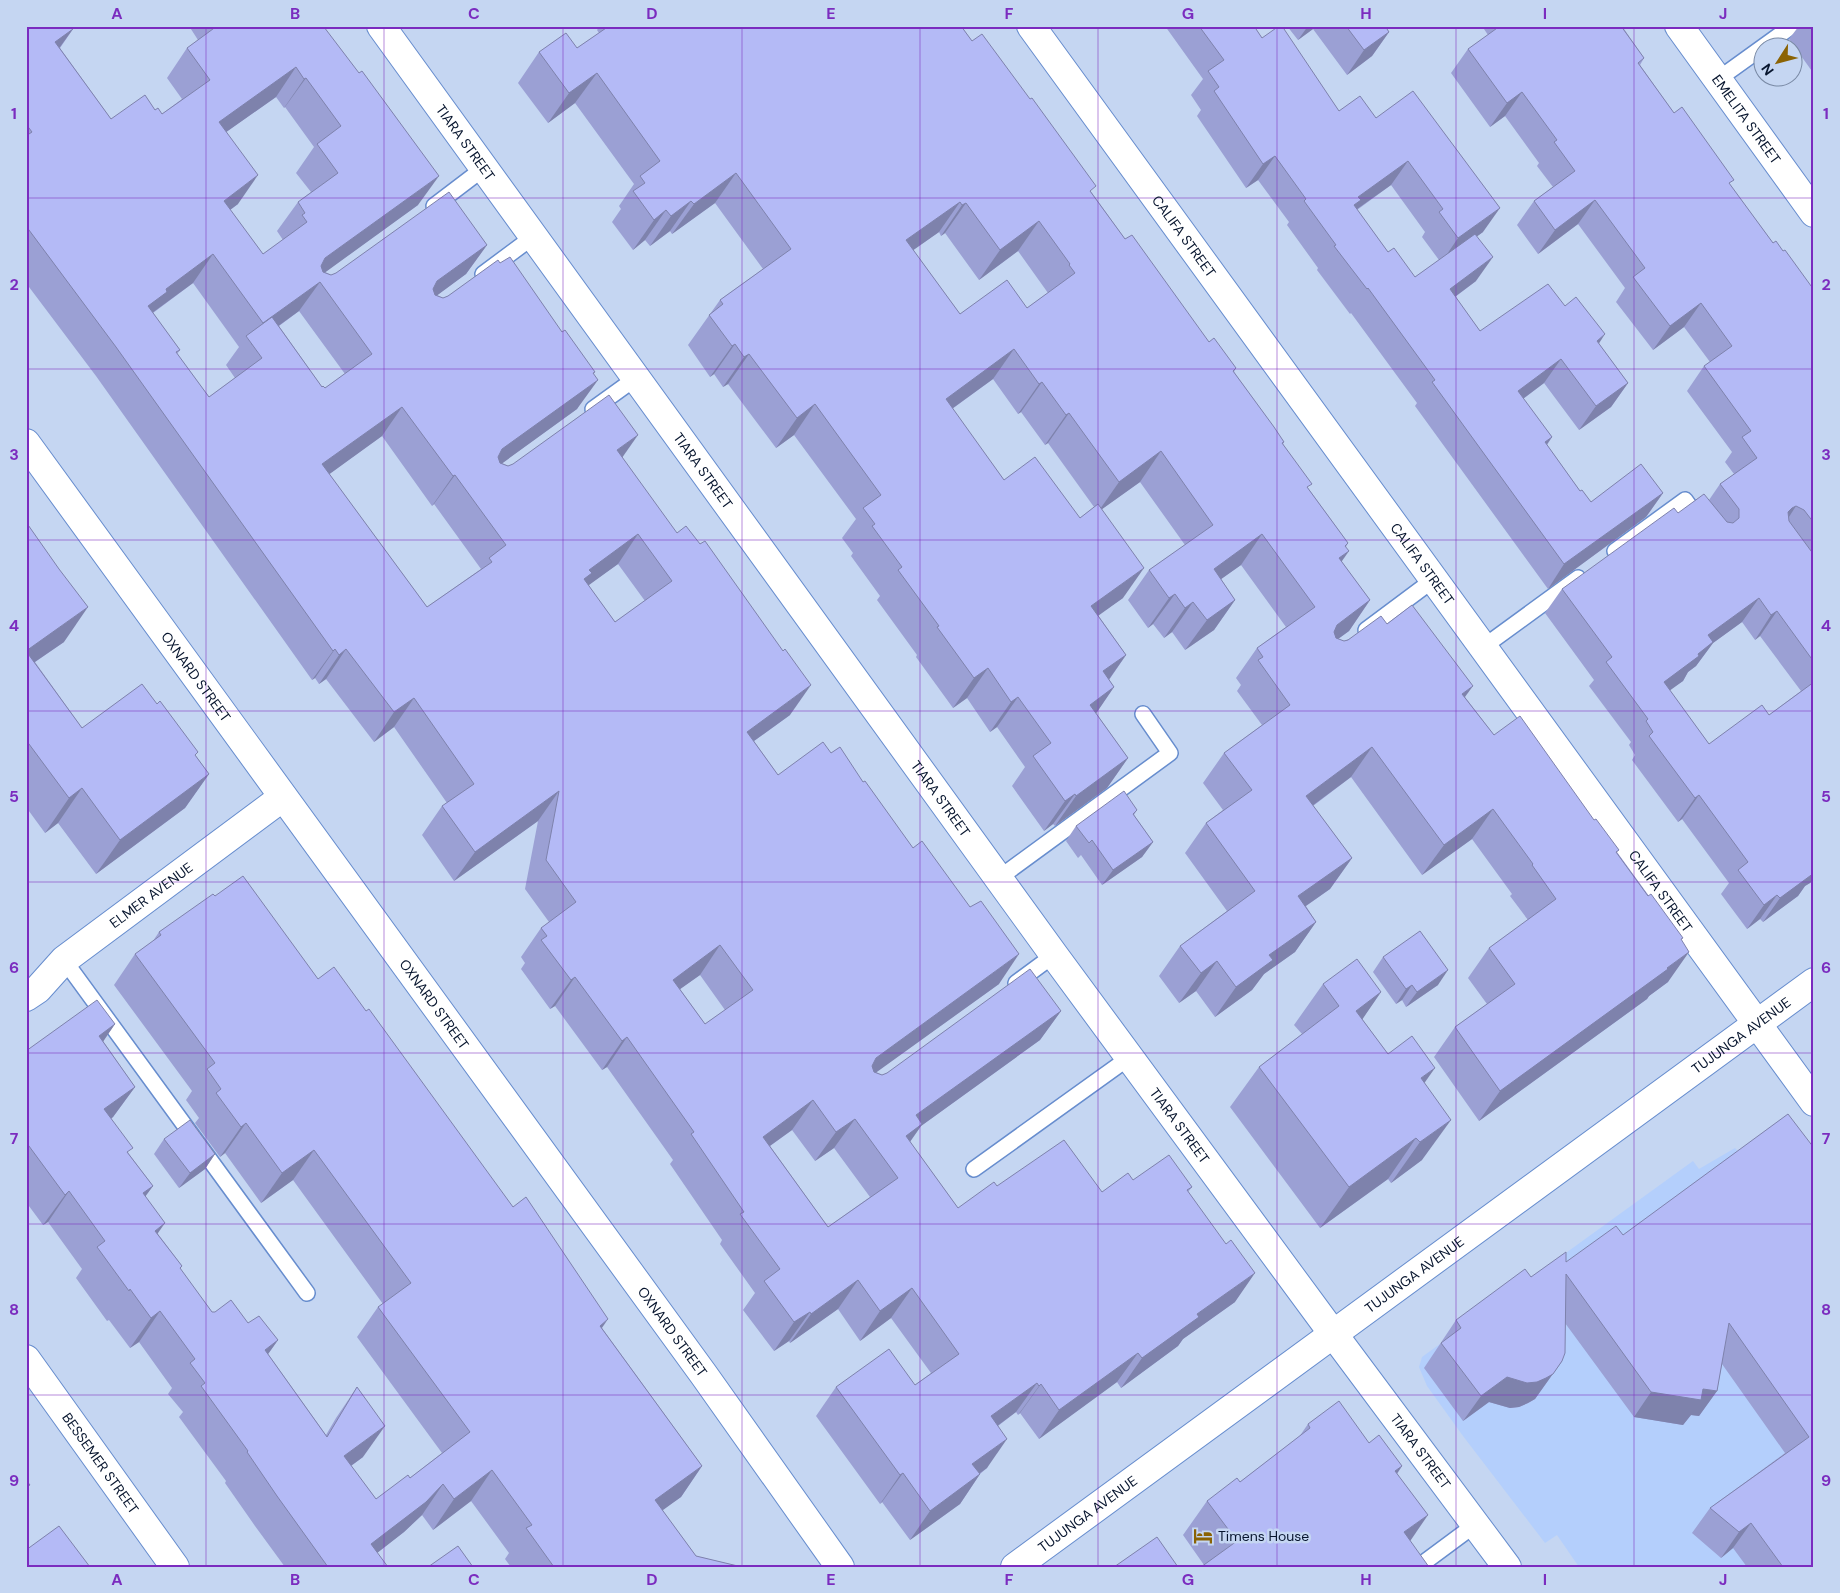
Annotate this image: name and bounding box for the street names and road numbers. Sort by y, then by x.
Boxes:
street label: EMELITA STREET [1708,71,1785,168]
street label: TIARA STREET [432,101,499,184]
street label: CALIFA STREET [1148,192,1220,281]
street label: TIARA STREET [670,429,737,512]
street label: CALIFA STREET [1386,519,1458,608]
street label: OXNARD STREET [157,628,235,725]
street label: TIARA STREET [907,757,974,840]
street label: CALIFA STREET [1625,847,1697,936]
street label: ELMER AVENUE [106,858,196,932]
street label: OXNARD STREET [395,956,473,1053]
street label: TUJUNGA AVENUE [1688,993,1794,1078]
street label: TIARA STREET [1146,1084,1214,1167]
street label: TUJUNGA AVENUE [1361,1232,1468,1317]
street label: OXNARD STREET [634,1283,711,1380]
street label: BESSEMER STREET [58,1409,143,1517]
street label: TIARA STREET [1387,1410,1455,1492]
street label: TUJUNGA AVENUE [1034,1471,1141,1556]

